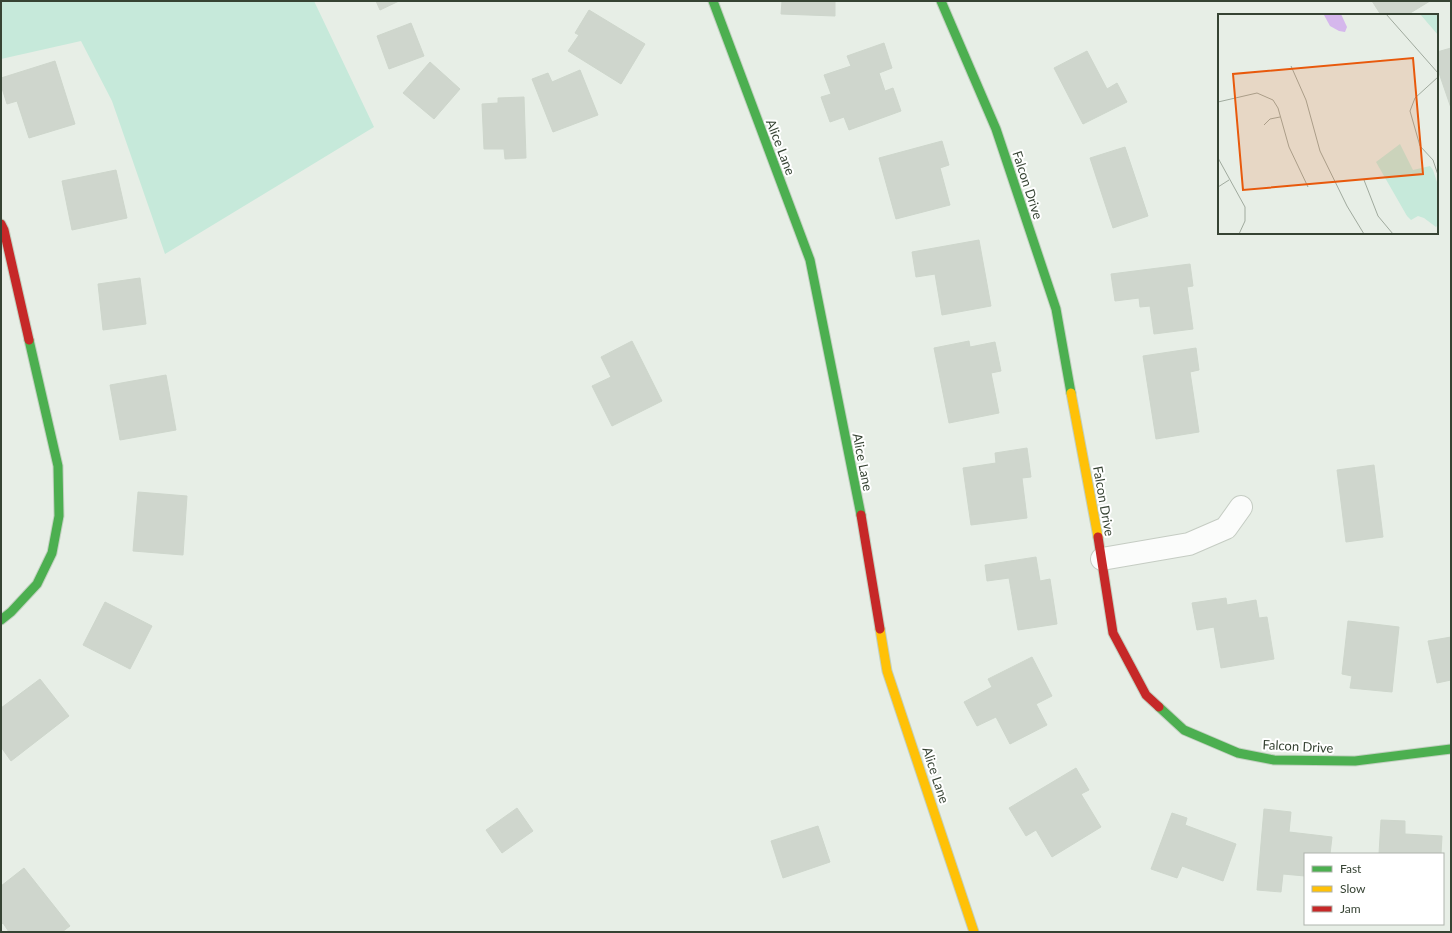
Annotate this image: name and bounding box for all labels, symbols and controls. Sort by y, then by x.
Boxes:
inset map [1218,14,1438,234]
street label: Alice Lane [763,117,799,177]
street label: Falcon Drive [1009,149,1047,221]
street label: Alice Lane [850,432,876,492]
street label: Falcon Drive [1090,465,1118,537]
street label: Falcon Drive [1262,736,1334,756]
street label: Alice Lane [919,745,953,805]
legend [1304,853,1444,925]
text: Fast [1340,861,1362,876]
text: Slow [1340,881,1366,896]
text: Jam [1340,901,1361,916]

